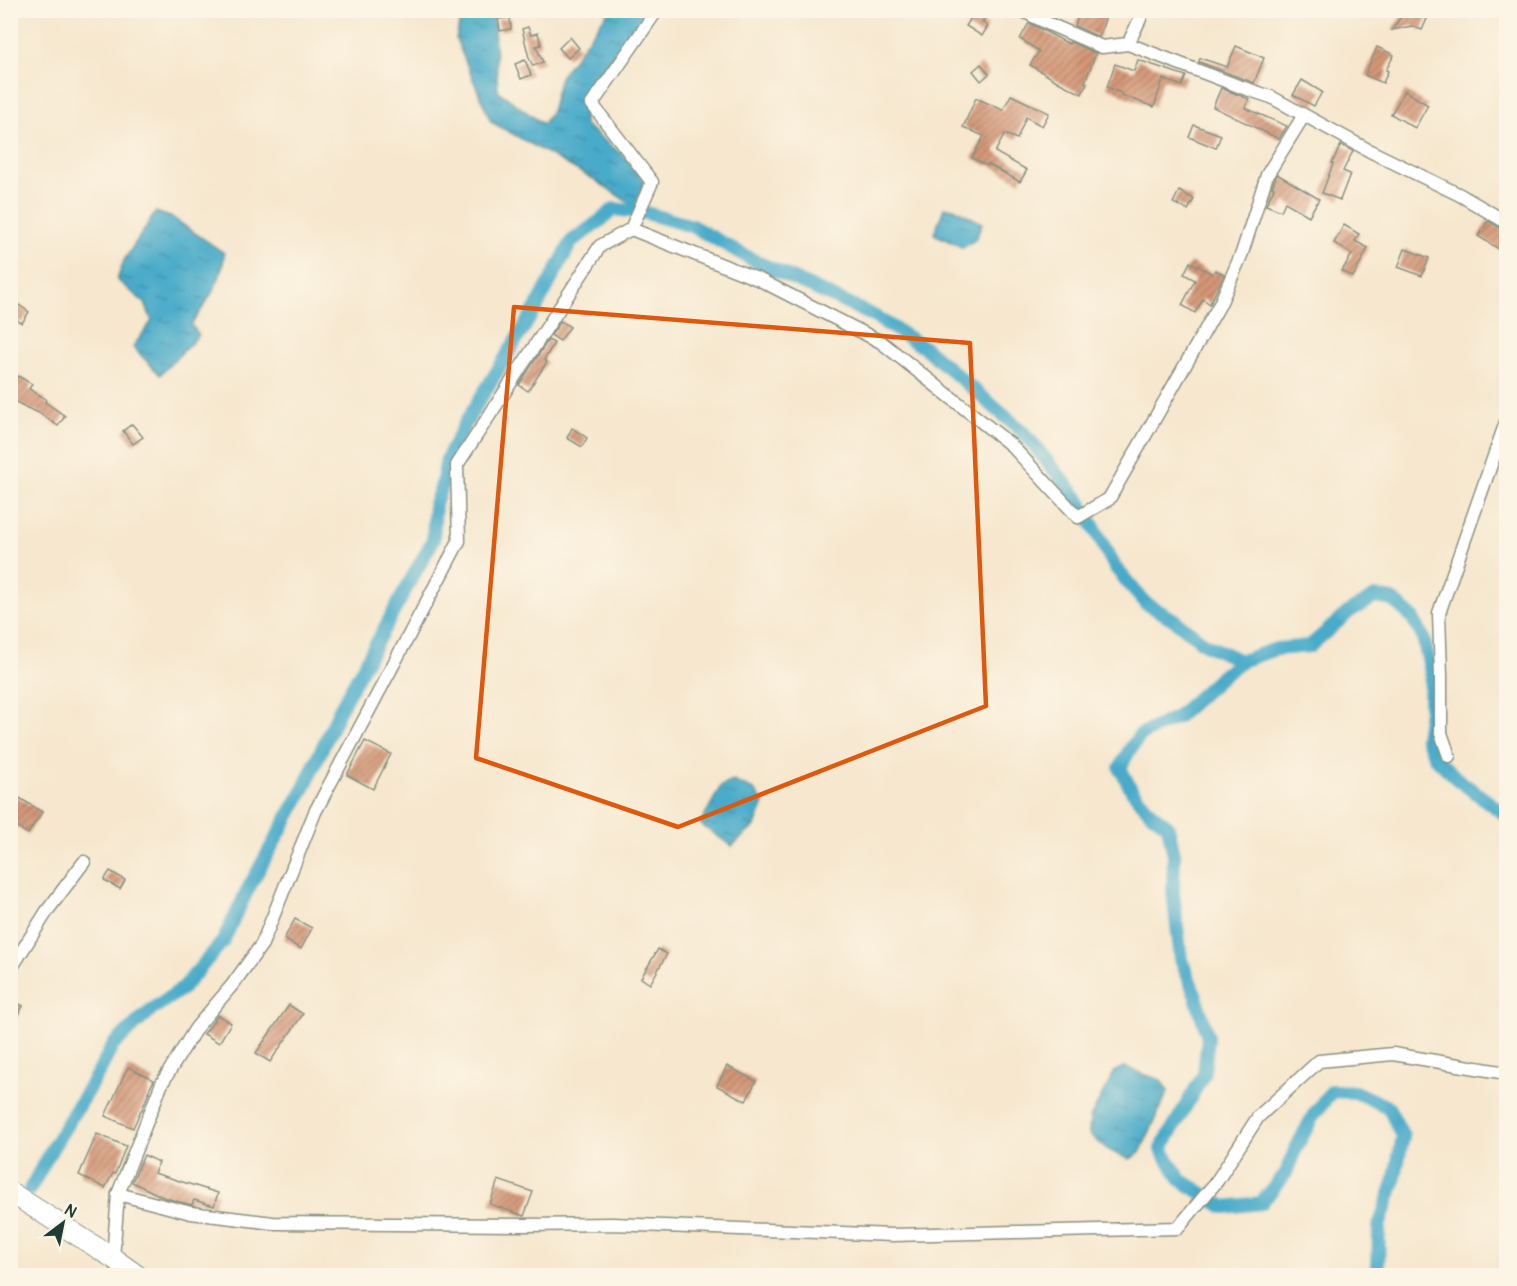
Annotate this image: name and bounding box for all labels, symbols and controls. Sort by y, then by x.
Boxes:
north arrow [33,1193,93,1253]
text: N [61,1200,80,1223]

